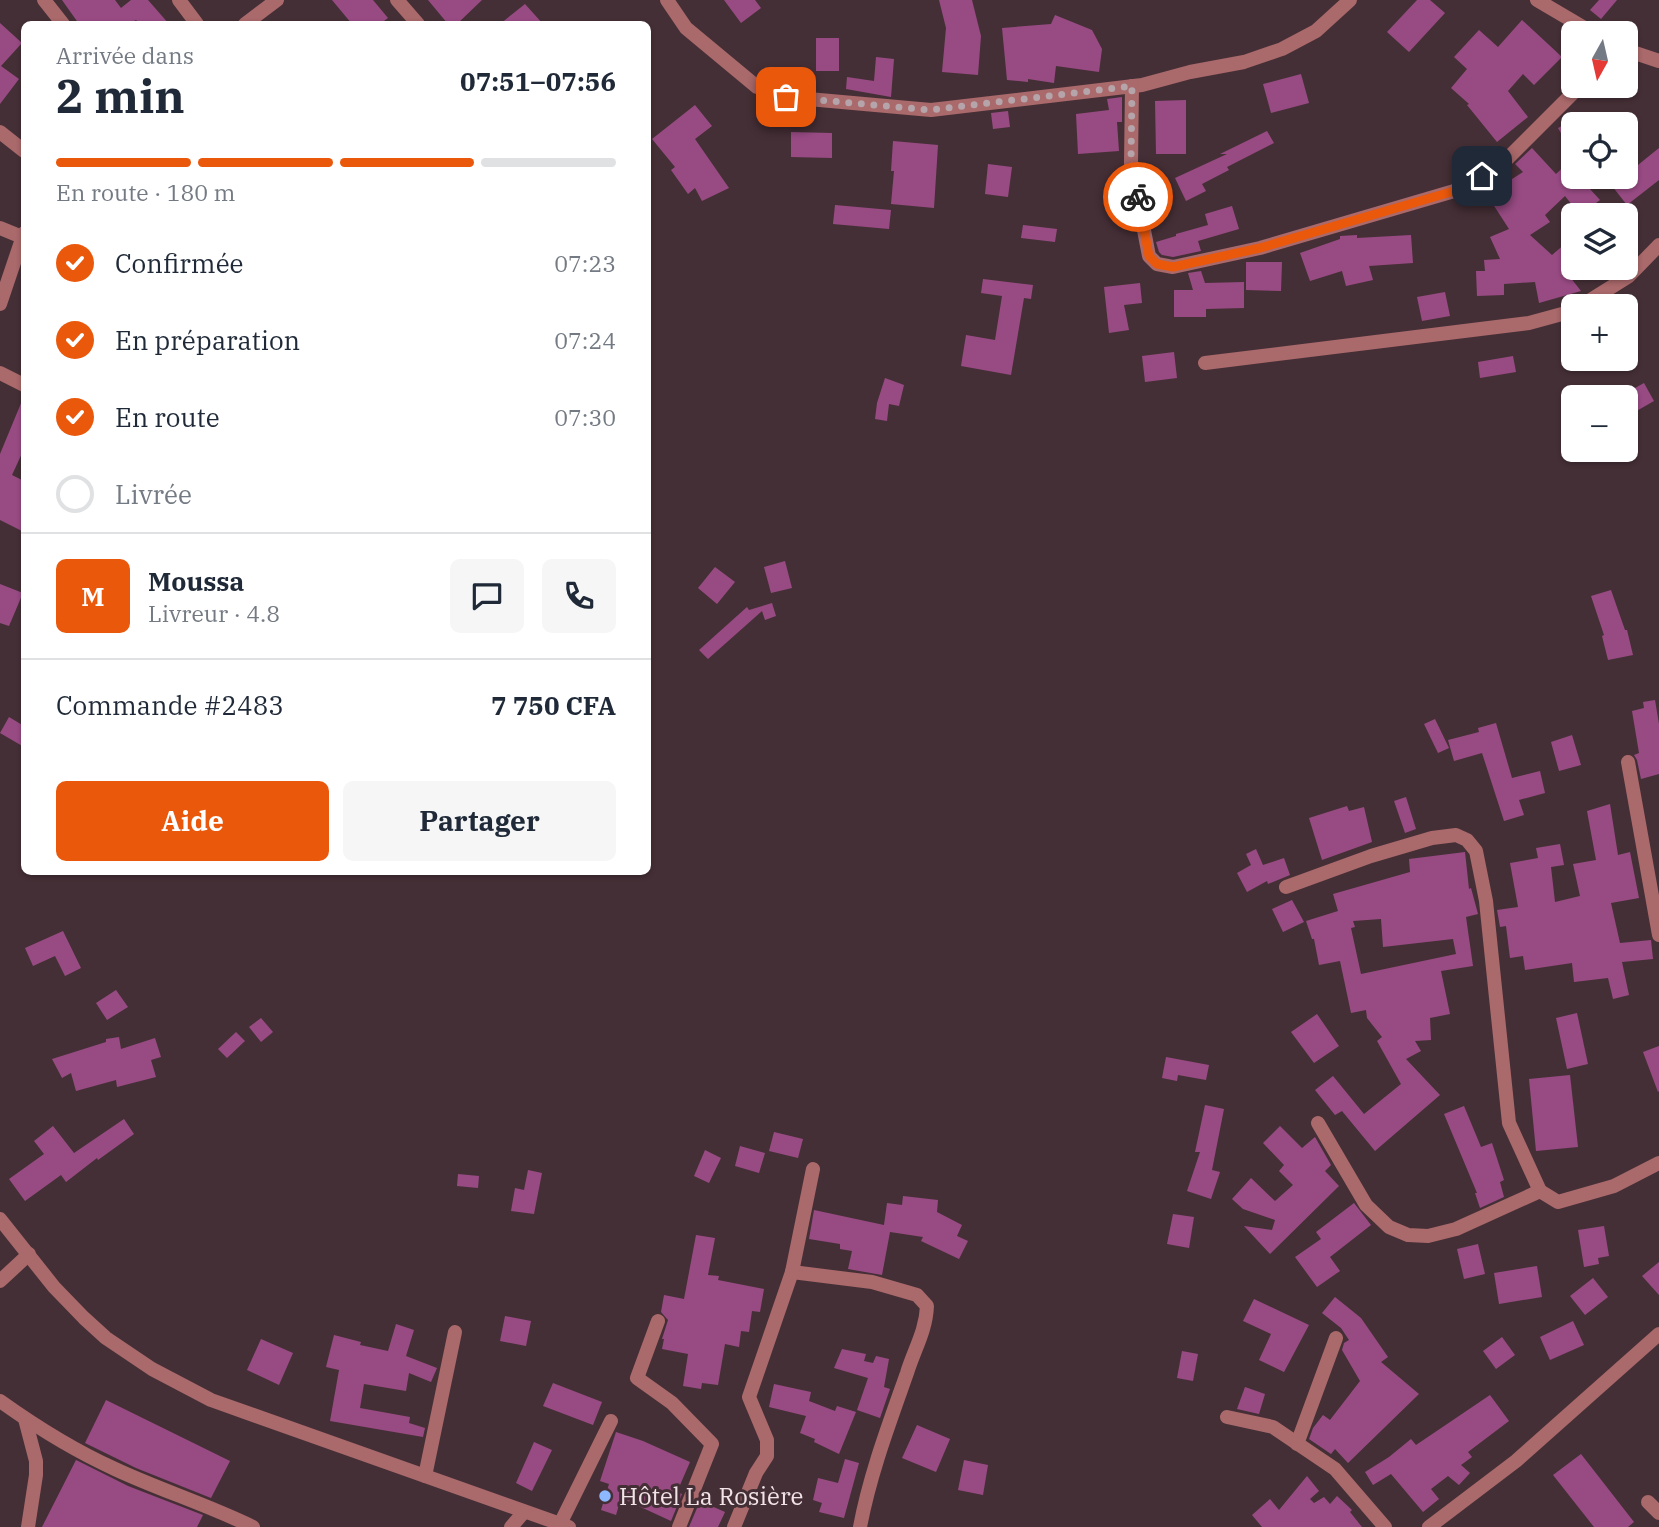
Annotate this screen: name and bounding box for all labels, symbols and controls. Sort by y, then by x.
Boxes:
north arrow [1561,21,1638,98]
map controls [1561,21,1638,462]
text: Arrivée dans [56,40,194,70]
text: 07:51–07:56 [460,64,616,98]
text: 2 min [56,66,185,126]
pin [756,67,816,127]
icon: bag [767,78,805,116]
button: locate [1561,112,1638,189]
pin [1452,146,1512,206]
icon: home [1463,157,1501,195]
courier [1103,162,1173,232]
text: En route · 180 m [56,177,235,207]
icon: bike [1119,178,1157,216]
button: layers [1561,203,1638,280]
icon: check [56,244,94,282]
text: Confirmée [115,246,244,280]
text: 07:23 [554,248,616,278]
button: + [1561,294,1638,371]
icon: check [56,321,94,359]
text: En préparation [115,323,300,357]
text: 07:24 [554,325,616,355]
button: − [1561,385,1638,462]
icon: check [56,398,94,436]
text: En route [115,400,220,434]
text: 07:30 [554,402,616,432]
text: Livrée [115,477,192,511]
button: chat [450,559,524,633]
button: phone [542,559,616,633]
text: Moussa [148,564,244,598]
text: M [81,579,105,613]
text: Livreur · 4.8 [148,598,280,628]
text: Commande #2483 [56,688,284,722]
text: 7 750 CFA [491,688,616,722]
button: Aide [56,781,329,861]
button: Partager [343,781,616,861]
place label: Hôtel La Rosière [619,1480,803,1512]
marker: Hôtel La Rosière [597,1488,613,1504]

